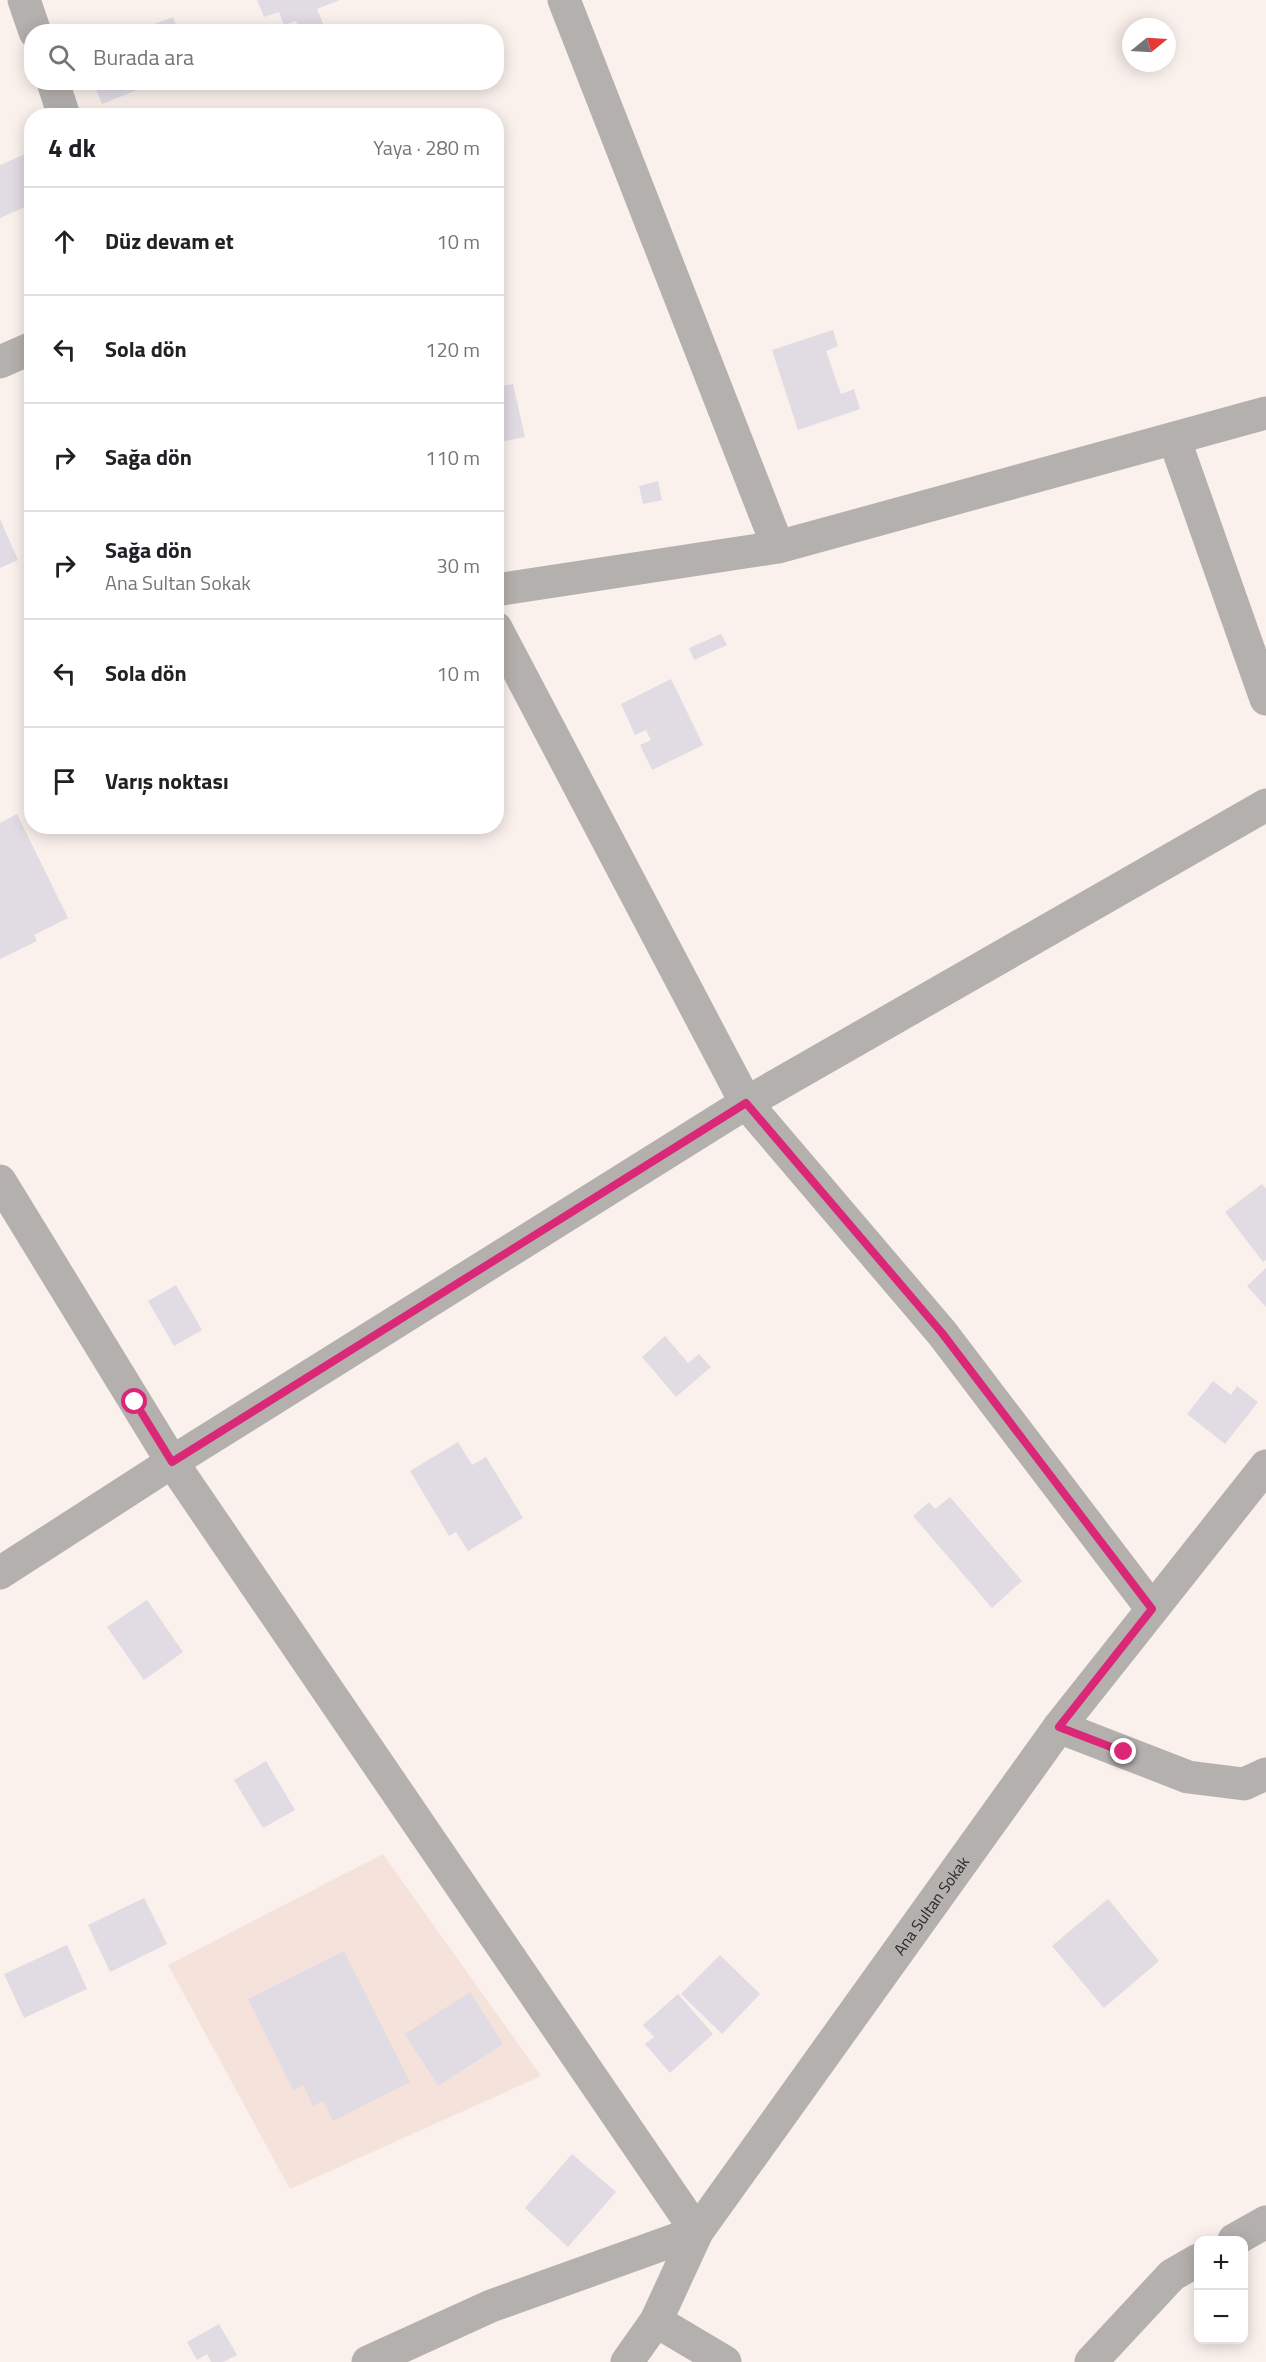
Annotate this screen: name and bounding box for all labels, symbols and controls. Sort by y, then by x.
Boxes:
north arrow [1122,18,1176,72]
search box [24,24,504,90]
text: Burada ara [93,40,194,74]
icon: search [45,41,78,74]
text: 4 dk [48,128,96,167]
text: Yaya · 280 m [373,132,480,163]
text: Düz devam et [105,224,234,258]
icon: ahead [48,225,81,258]
text: 10 m [436,226,480,257]
text: Sola dön [105,332,187,366]
icon: left [48,333,81,366]
text: 120 m [425,334,480,365]
text: Sağa dön [105,440,192,474]
icon: right [48,441,81,474]
text: 110 m [425,442,480,473]
text: Sağa dön [105,533,192,567]
icon: right [48,549,81,582]
text: 30 m [436,550,480,581]
text: Ana Sultan Sokak [105,567,251,598]
text: Sola dön [105,656,187,690]
icon: left [48,657,81,690]
text: 10 m [436,658,480,689]
text: Varış noktası [105,764,229,798]
icon: arrive [48,765,81,798]
route start [121,1388,147,1414]
route end [1110,1738,1136,1764]
street label: Ana Sultan Sokak [887,1851,975,1960]
map controls [1194,2236,1248,2344]
button: + [1194,2236,1248,2290]
button: − [1194,2290,1248,2344]

